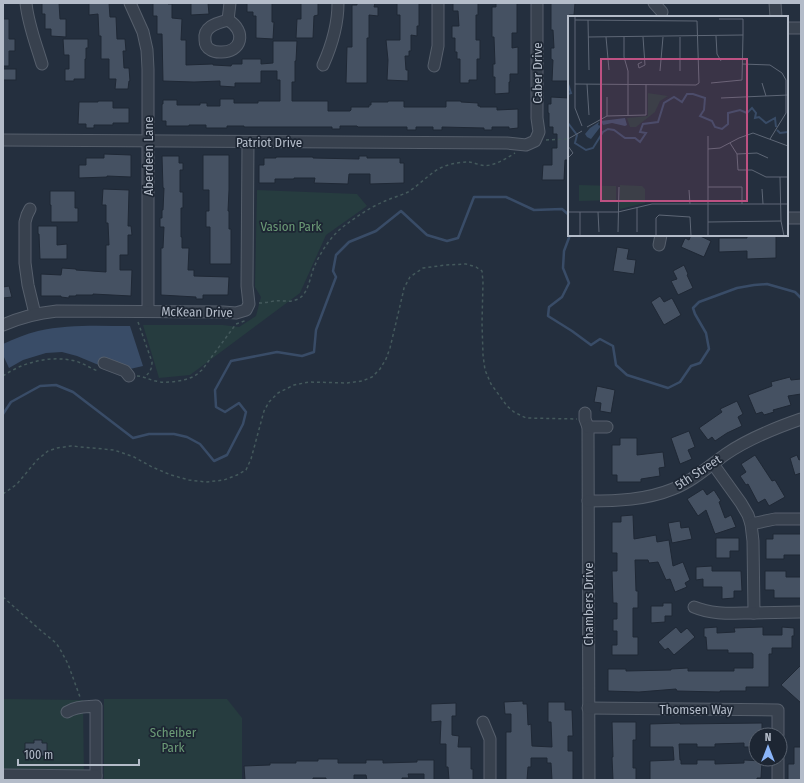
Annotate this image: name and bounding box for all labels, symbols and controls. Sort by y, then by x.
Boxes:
inset map [568,16,788,236]
street label: Caber Drive [530,42,545,104]
street label: Aberdeen Lane [141,116,156,196]
street label: Patriot Drive [236,135,302,150]
park label: Vasion Park [260,219,322,234]
street label: McKean Drive [161,304,233,320]
street label: 5th Street [672,451,725,492]
street label: Chambers Drive [581,562,596,646]
street label: Thomsen Way [660,702,733,717]
park label: Scheiber Park [150,725,197,755]
north arrow [748,727,788,767]
text: N [765,731,771,744]
scale bar [18,741,139,767]
text: 100 m [24,748,53,762]

